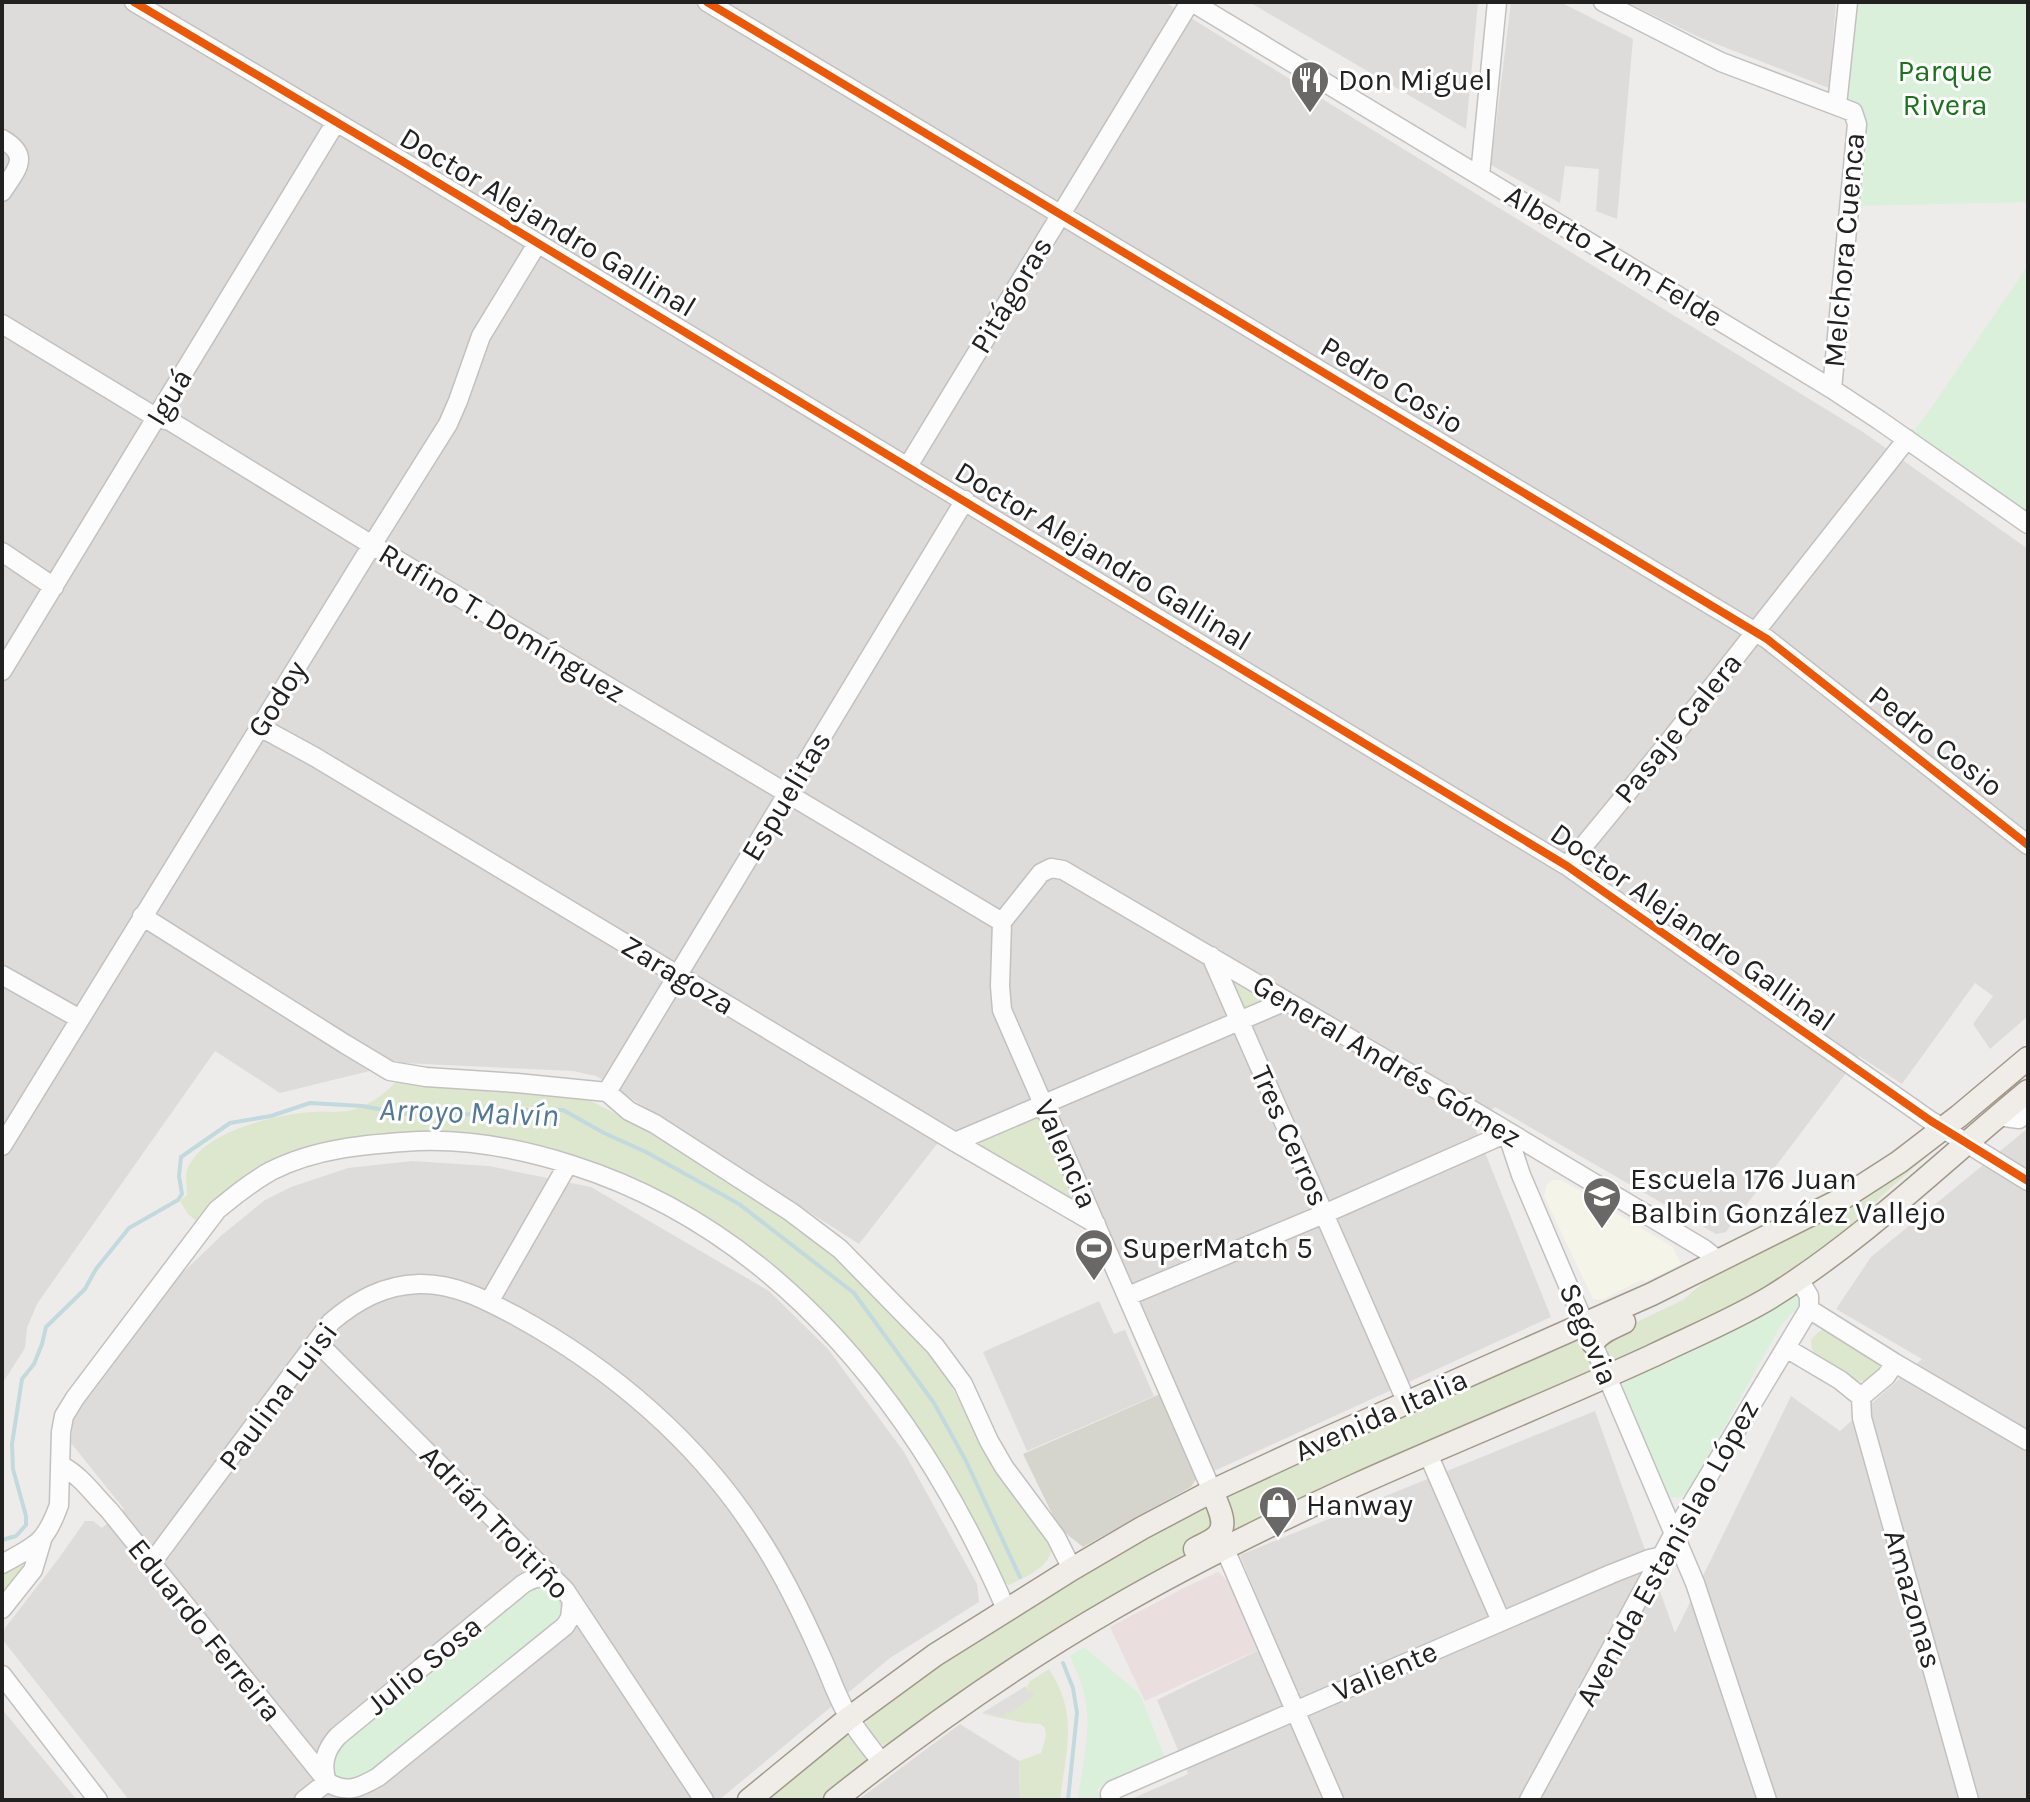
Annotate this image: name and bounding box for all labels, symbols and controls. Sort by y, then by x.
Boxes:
park label: Parque Rivera [1897,53,1993,123]
restaurant icon: Don Miguel [1289,59,1331,114]
place label: Don Miguel [1338,62,1493,98]
street label: Doctor Alejandro Gallinal [393,119,703,325]
street label: Melchora Cuenca [1816,131,1872,369]
street label: Alberto Zum Felde [1499,177,1729,335]
street label: Pitágoras [962,230,1060,360]
street label: Pedro Cosio [1314,328,1470,442]
street label: Iguá [138,362,200,432]
street label: Doctor Alejandro Gallinal [948,453,1258,659]
street label: Rufino T. Domínguez [372,535,632,711]
street label: Pasaje Calera [1606,645,1750,811]
street label: Godoy [240,654,314,744]
street label: Pedro Cosio [1862,678,2010,804]
street label: Espuelitas [733,725,839,867]
street label: Doctor Alejandro Gallinal [1544,815,1842,1039]
street label: Zaragoza [615,927,741,1023]
street label: General Andrés Gómez [1246,967,1528,1155]
street label: Tres Cerros [1243,1060,1337,1212]
water label: Arroyo Malvín [378,1091,559,1134]
street label: Valencia [1026,1094,1106,1214]
place label: Escuela 176 Juan Balbin González Vallejo [1630,1161,1946,1231]
school or university icon: Escuela 176 Juan Balbin González Vallejo [1581,1175,1623,1230]
sports icon: SuperMatch 5 [1073,1227,1115,1282]
place label: SuperMatch 5 [1122,1230,1313,1266]
street label: Segovia [1551,1278,1627,1390]
street label: Paulina Luisi [211,1315,345,1477]
street label: Avenida Italia [1289,1361,1473,1469]
street label: Avenida Estanislao López [1568,1393,1766,1713]
street label: Adrián Troitiño [412,1437,578,1607]
shop icon: Hanway [1257,1484,1299,1539]
place label: Hanway [1306,1487,1413,1523]
street label: Amazonas [1876,1525,1950,1673]
street label: Eduardo Ferreira [120,1531,290,1729]
street label: Julio Sosa [359,1608,489,1722]
street label: Valiente [1327,1633,1443,1709]

